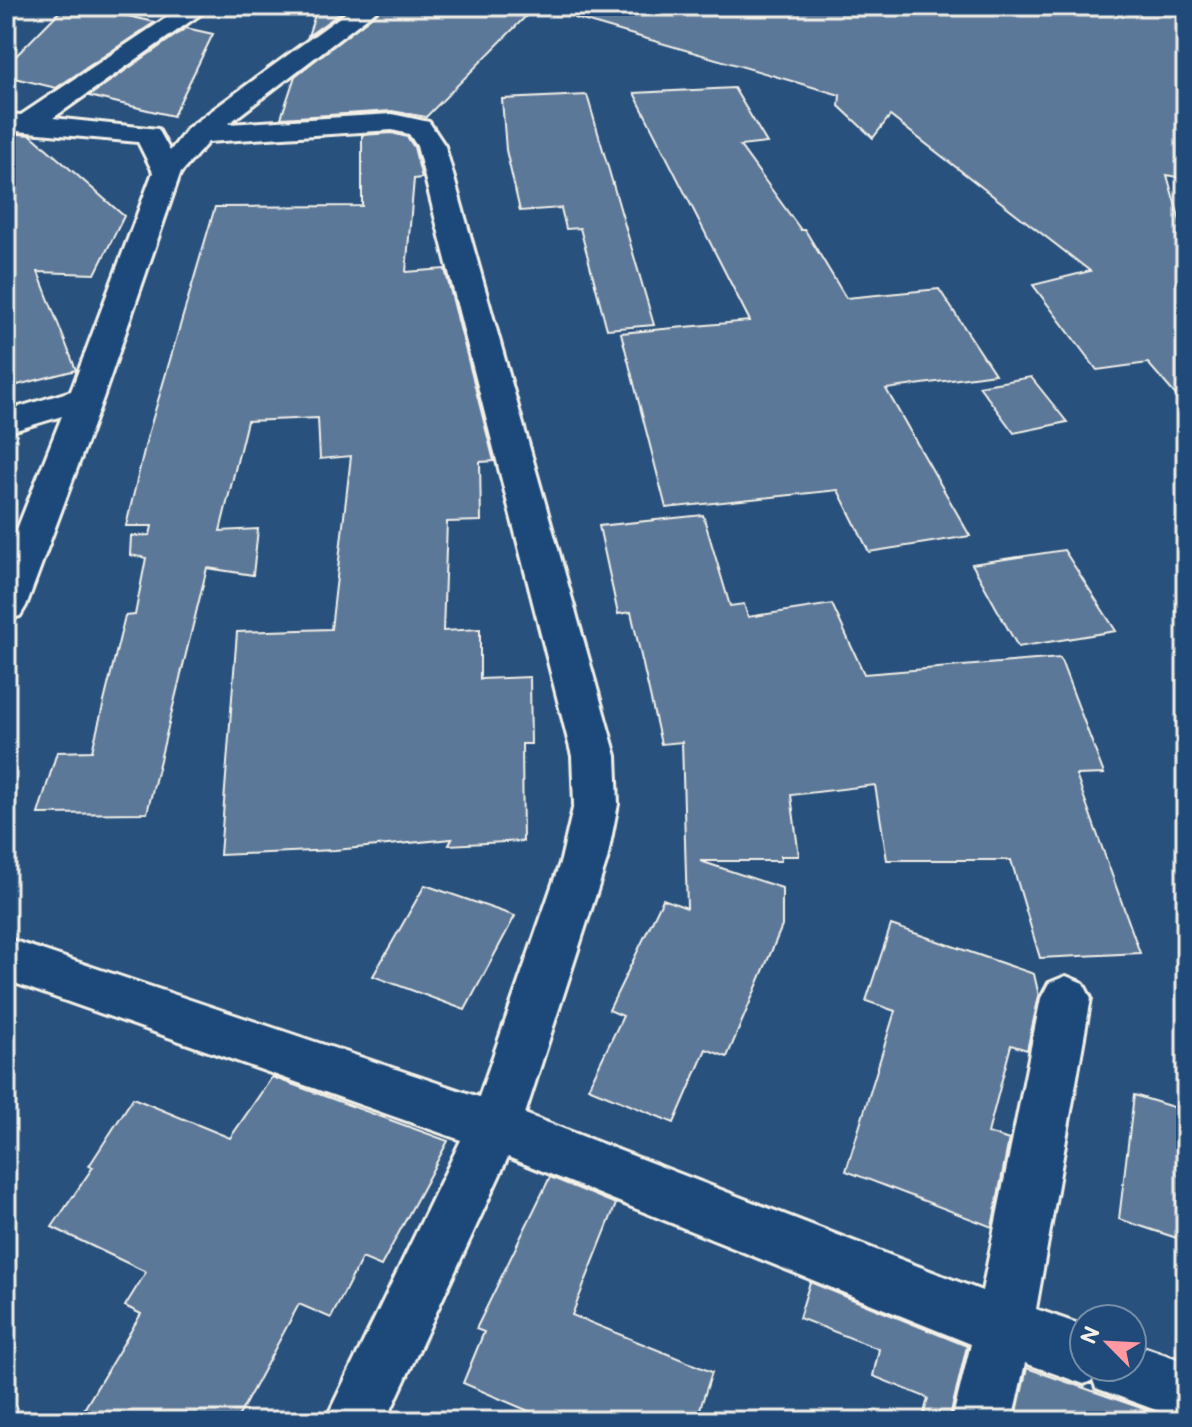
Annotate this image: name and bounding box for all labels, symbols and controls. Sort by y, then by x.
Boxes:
north arrow [1068,1303,1148,1383]
text: N [1075,1322,1107,1349]

